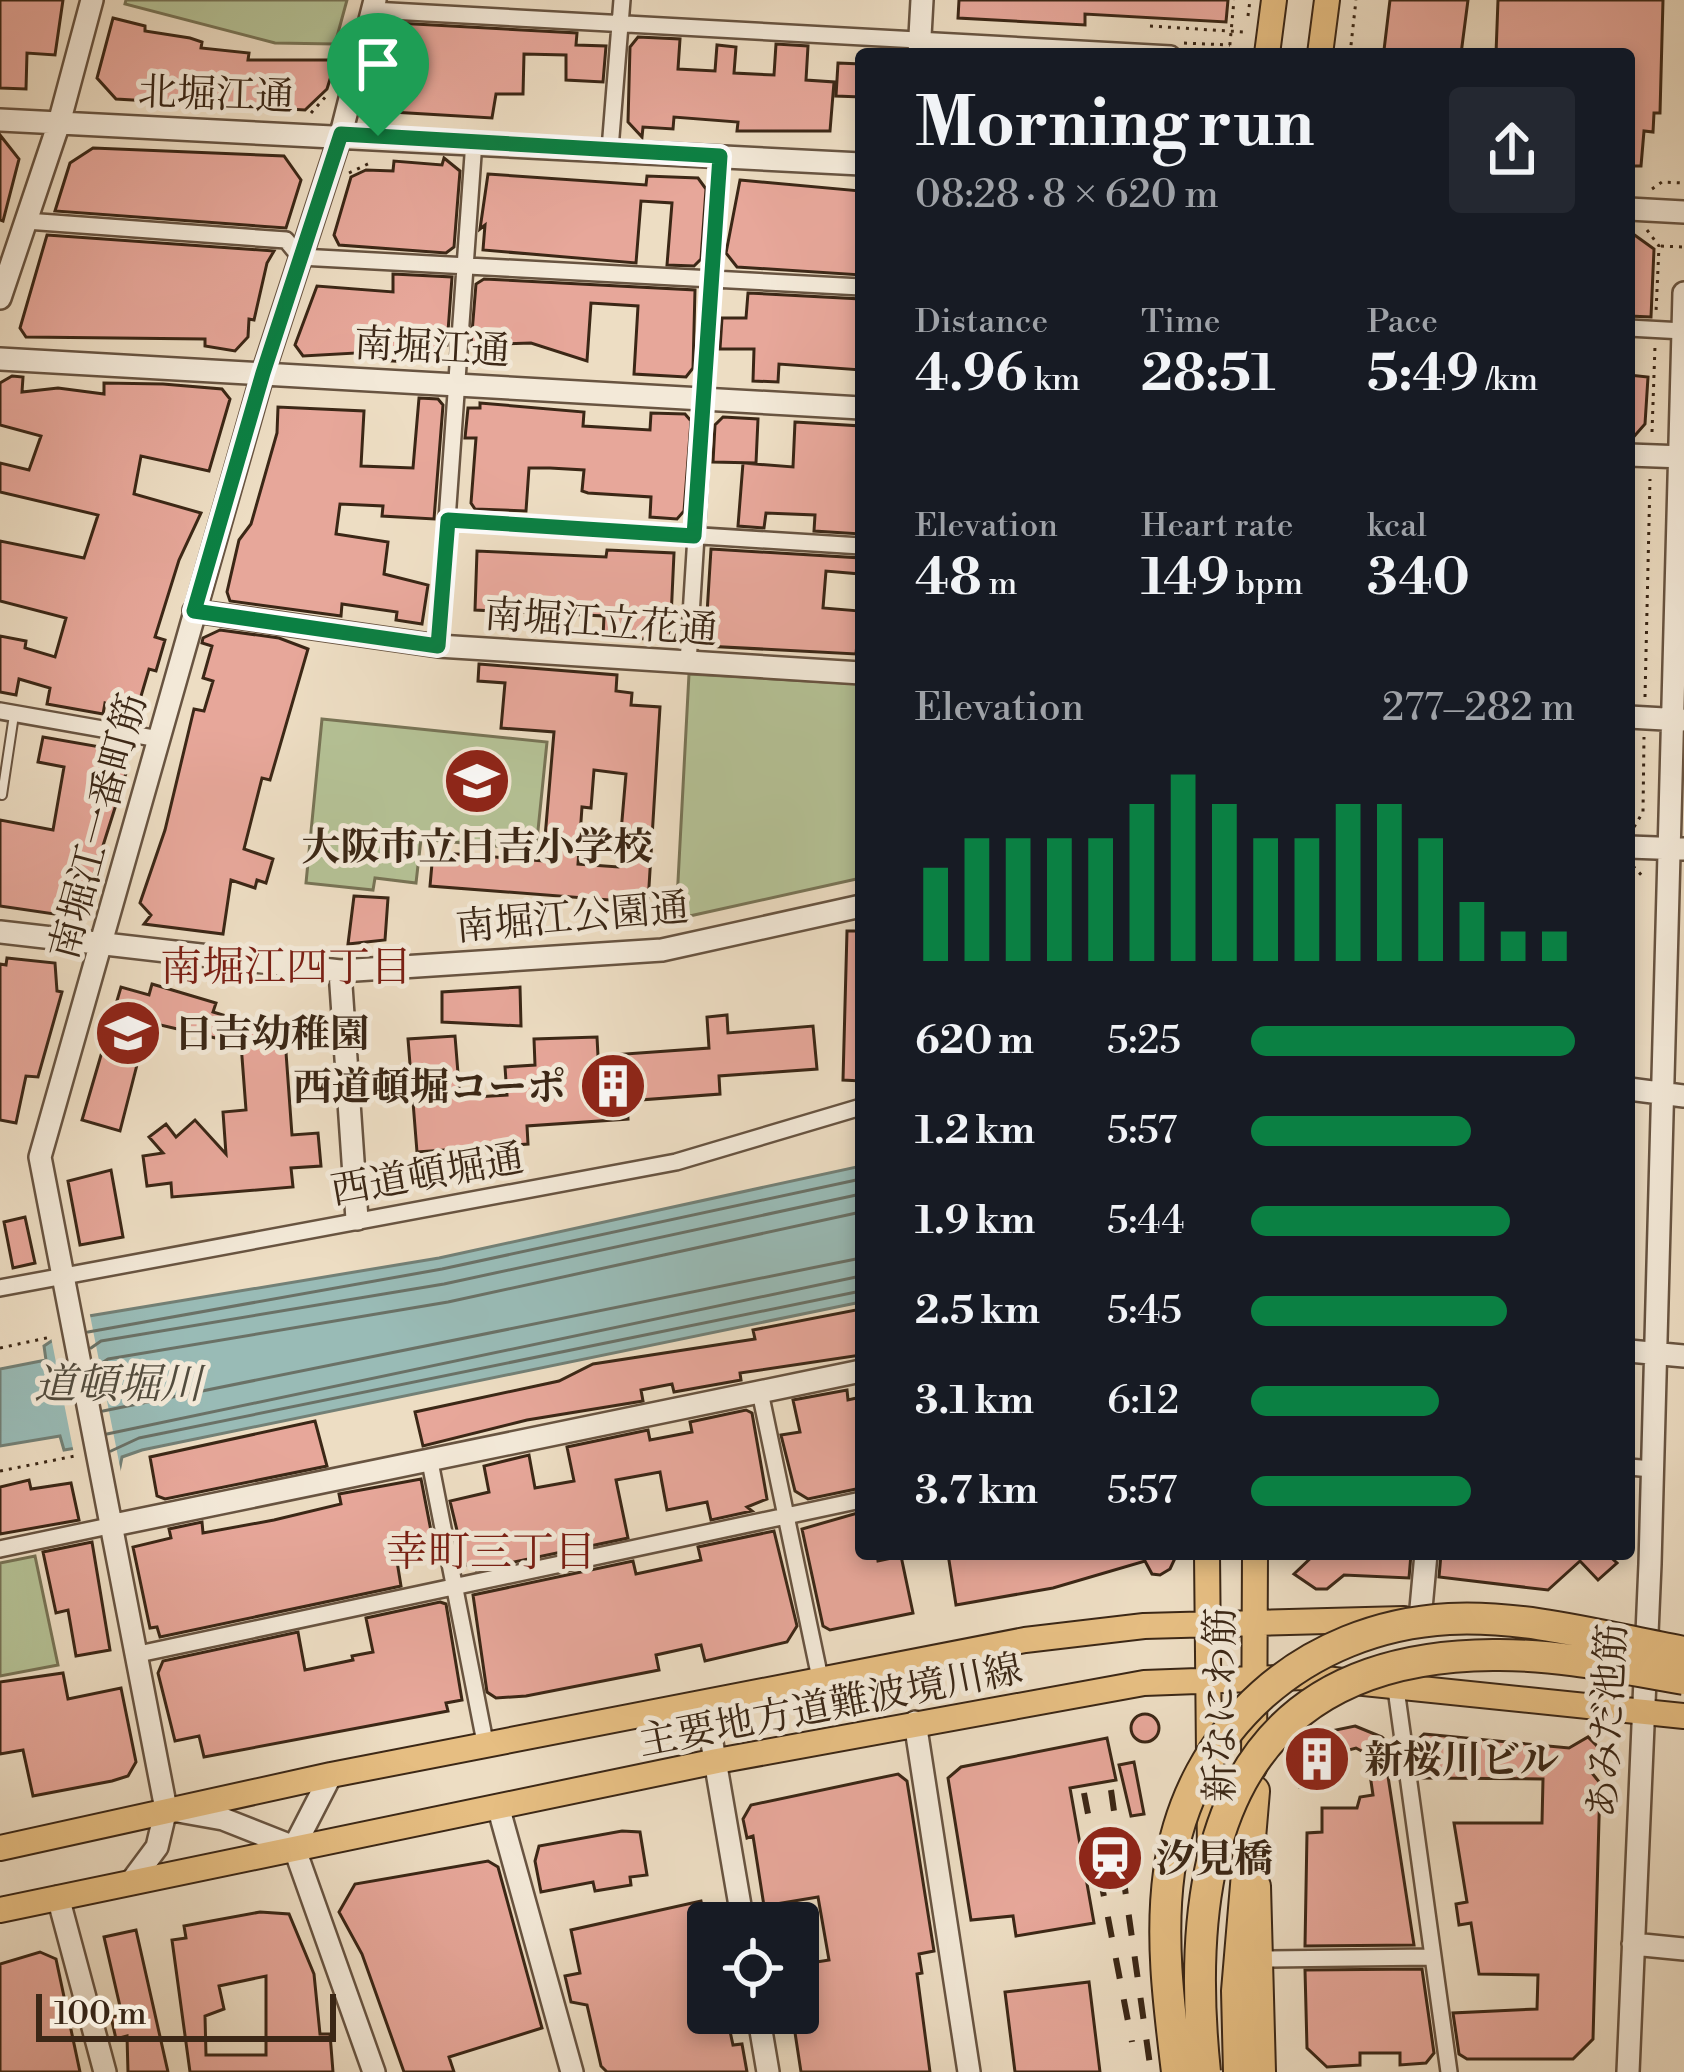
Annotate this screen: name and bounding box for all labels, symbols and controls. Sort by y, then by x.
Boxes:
pin [327,13,429,136]
icon: arrive [345,31,411,97]
street label: 北堀江通 [137,68,295,123]
text: Morning run [915,84,1314,167]
button: share [1449,87,1575,213]
text: 08:28 · 8 × 620 m [915,171,1219,220]
text: Distance [915,302,1048,343]
text: Time [1141,302,1220,343]
text: Pace [1367,302,1438,343]
street label: 南堀江通 [353,320,511,377]
text: 4.96 [915,343,1027,407]
text: 28:51 [1141,343,1275,407]
text: 5:49 [1367,343,1479,407]
text: km [1027,360,1080,401]
text: /km [1479,360,1538,401]
text: Elevation [915,506,1058,547]
text: Heart rate [1141,506,1293,547]
text: kcal [1367,506,1427,547]
text: 48 [915,547,982,611]
text: 149 [1141,547,1230,611]
text: 340 [1367,547,1470,611]
text: m [982,564,1017,605]
text: bpm [1230,564,1303,605]
street label: 南堀江立花通 [482,591,719,656]
text: Elevation [915,684,1084,733]
text: 277–282 m [1382,684,1575,733]
street label: 南堀江一番町筋 [40,688,158,965]
school or university icon: 大阪市立日吉小学校 [442,746,512,816]
place label: 大阪市立日吉小学校 [301,824,653,873]
street label: 南堀江公園通 [454,884,691,953]
district label: 南堀江四丁目 [160,942,412,995]
school or university icon: 日吉幼稚園 [93,998,163,1068]
place label: 日吉幼稚園 [174,1011,369,1060]
text: 620 m [915,1017,1034,1066]
text: 5:25 [1107,1017,1181,1066]
building icon: 西道頓堀コーポ [578,1051,648,1121]
place label: 西道頓堀コーポ [293,1064,566,1113]
text: 1.2 km [915,1107,1035,1156]
text: 5:57 [1107,1107,1177,1156]
street label: 西道頓堀通 [327,1134,528,1217]
text: 1.9 km [915,1197,1035,1246]
text: 5:44 [1107,1197,1185,1246]
text: 2.5 km [915,1287,1040,1336]
text: 5:45 [1107,1287,1182,1336]
water label: 道頓堀川 [34,1359,206,1412]
text: 3.1 km [915,1377,1034,1426]
text: 6:12 [1107,1377,1179,1426]
text: 3.7 km [915,1467,1038,1516]
text: 5:57 [1107,1467,1177,1516]
district label: 幸町三丁目 [386,1527,596,1580]
street label: 新なにわ筋 [1197,1607,1246,1803]
street label: あみだ池筋 [1579,1622,1638,1820]
street label: 主要地方道難波境川線 [634,1645,1027,1768]
building icon: 新桜川ビル [1282,1724,1352,1794]
place label: 新桜川ビル [1364,1737,1559,1786]
station icon: 汐見橋 [1075,1823,1145,1893]
place label: 汐見橋 [1156,1836,1273,1885]
map controls [687,1902,819,2034]
button: locate [687,1902,819,2034]
scale bar [36,1988,336,2041]
text: 100 m [54,1994,147,2035]

